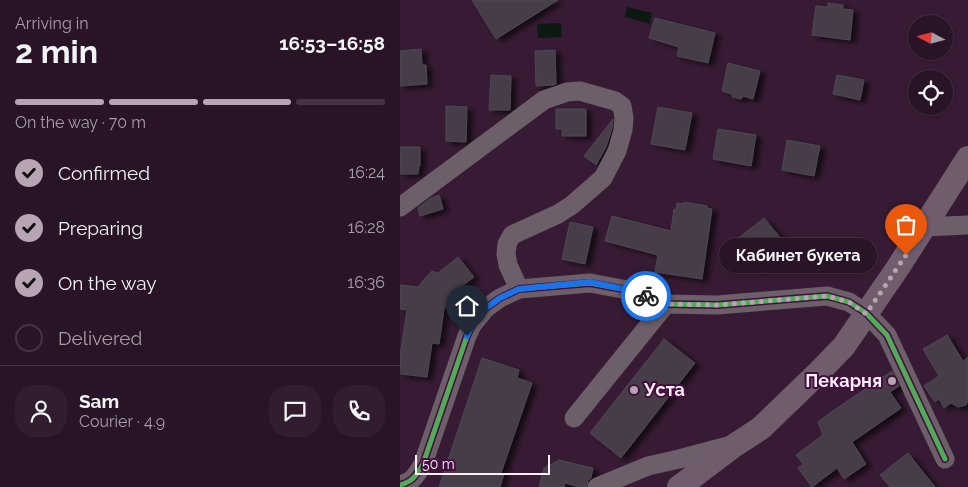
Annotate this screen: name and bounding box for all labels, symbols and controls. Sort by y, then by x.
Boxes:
text: Arriving in [15,14,89,33]
north arrow [908,15,952,60]
map controls [908,15,953,115]
text: 16:53–16:58 [279,32,385,54]
text: 2 min [15,33,98,70]
button: locate [908,70,953,115]
text: On the way · 70 m [15,113,146,132]
icon: check [15,159,43,187]
text: Confirmed [58,162,150,184]
text: 16:24 [348,163,385,182]
pin [885,204,927,255]
icon: bag [892,211,920,239]
icon: check [15,214,43,242]
text: Preparing [58,217,143,239]
text: 16:28 [348,218,385,237]
callout: Кабинет букета [718,238,876,272]
text: Кабинет букета [736,246,860,265]
icon: check [15,269,43,297]
courier [621,271,671,321]
text: On the way [58,272,157,294]
text: 16:36 [347,273,385,292]
icon: bike [632,282,660,310]
pin [446,285,488,336]
icon: home [453,292,481,320]
text: Delivered [58,327,142,349]
place label: Пекарня [805,370,882,391]
marker: Пекарня [886,375,898,387]
place label: Уста [643,379,685,400]
marker: Уста [628,384,640,396]
button: person [15,385,67,437]
button: chat [269,385,321,437]
button: phone [333,385,385,437]
text: Sam [79,390,119,412]
text: Courier · 4.9 [79,412,165,431]
scale bar [415,452,550,475]
text: 50 m [422,456,455,472]

